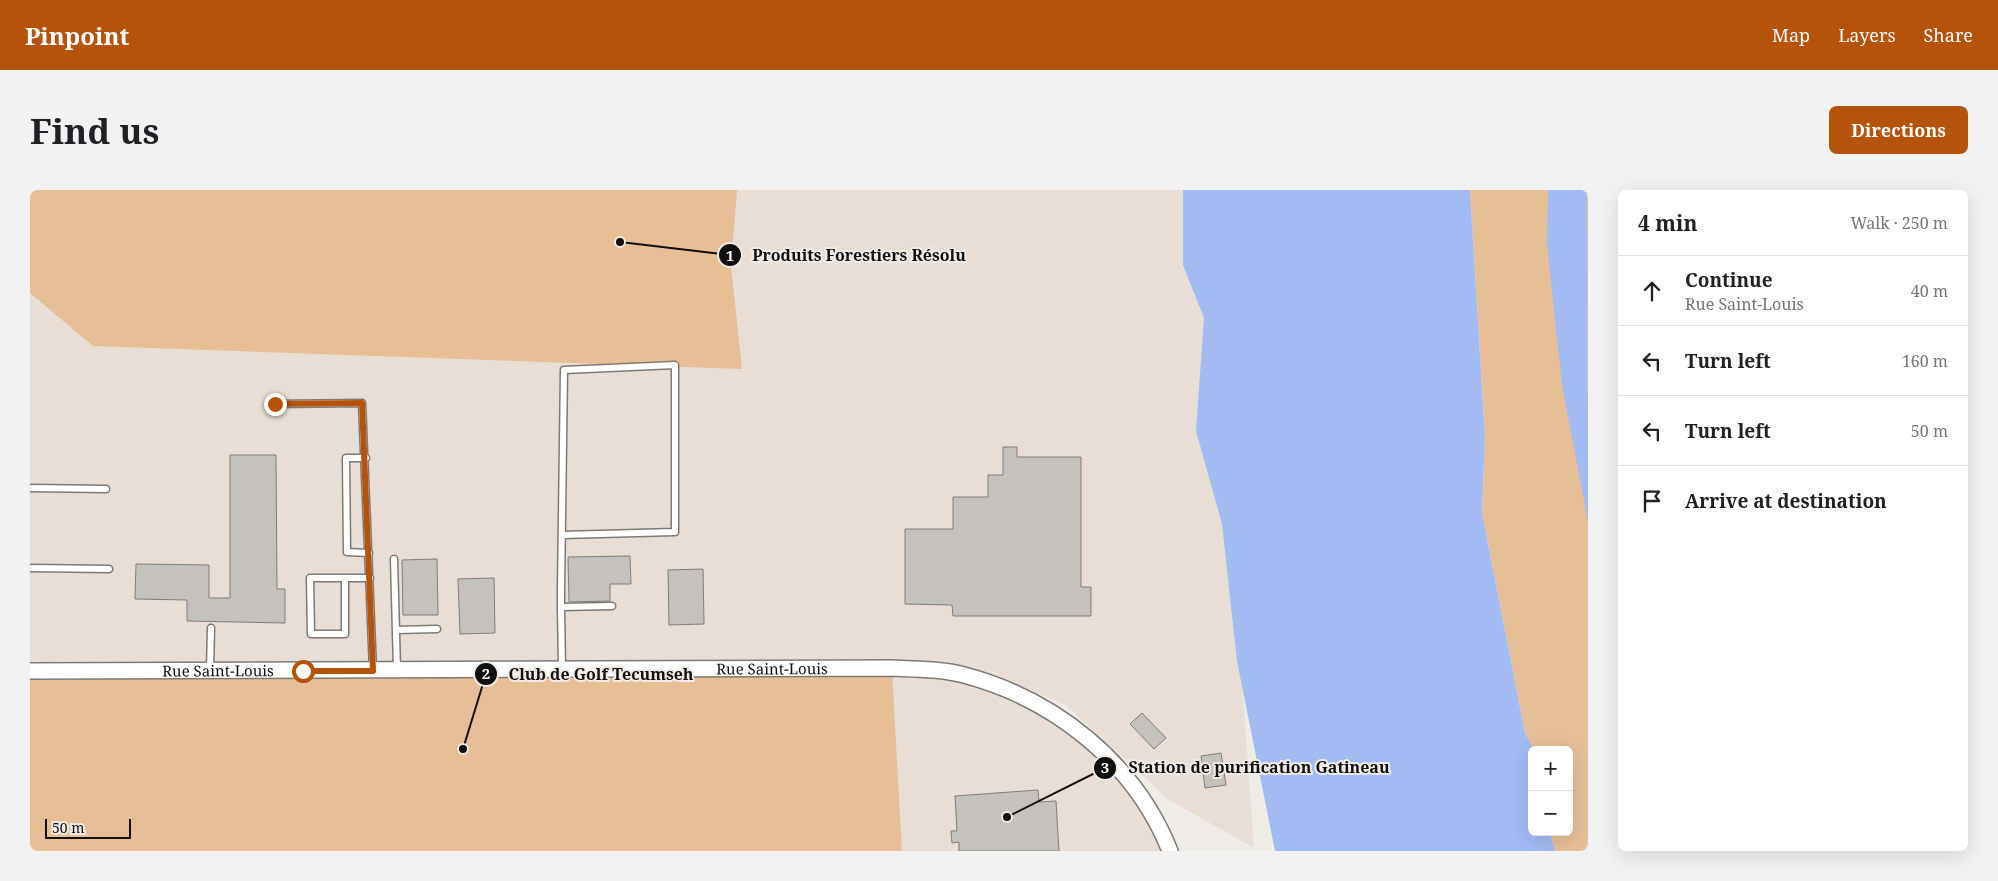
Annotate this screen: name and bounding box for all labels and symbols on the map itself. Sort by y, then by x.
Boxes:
callout: Produits Forestiers Résolu [717,240,976,271]
text: Produits Forestiers Résolu [752,244,966,266]
text: 1 [726,245,734,265]
route end [264,393,287,416]
street label: Rue Saint-Louis [716,658,828,679]
callout: Club de Golf Tecumseh [474,659,704,690]
street label: Rue Saint-Louis [162,660,274,681]
route start [292,660,315,683]
text: 2 [482,663,490,683]
text: Club de Golf Tecumseh [508,663,694,685]
callout: Station de purification Gatineau [1093,752,1399,783]
text: Station de purification Gatineau [1128,756,1390,778]
text: 3 [1101,757,1109,777]
scale bar [45,816,131,839]

